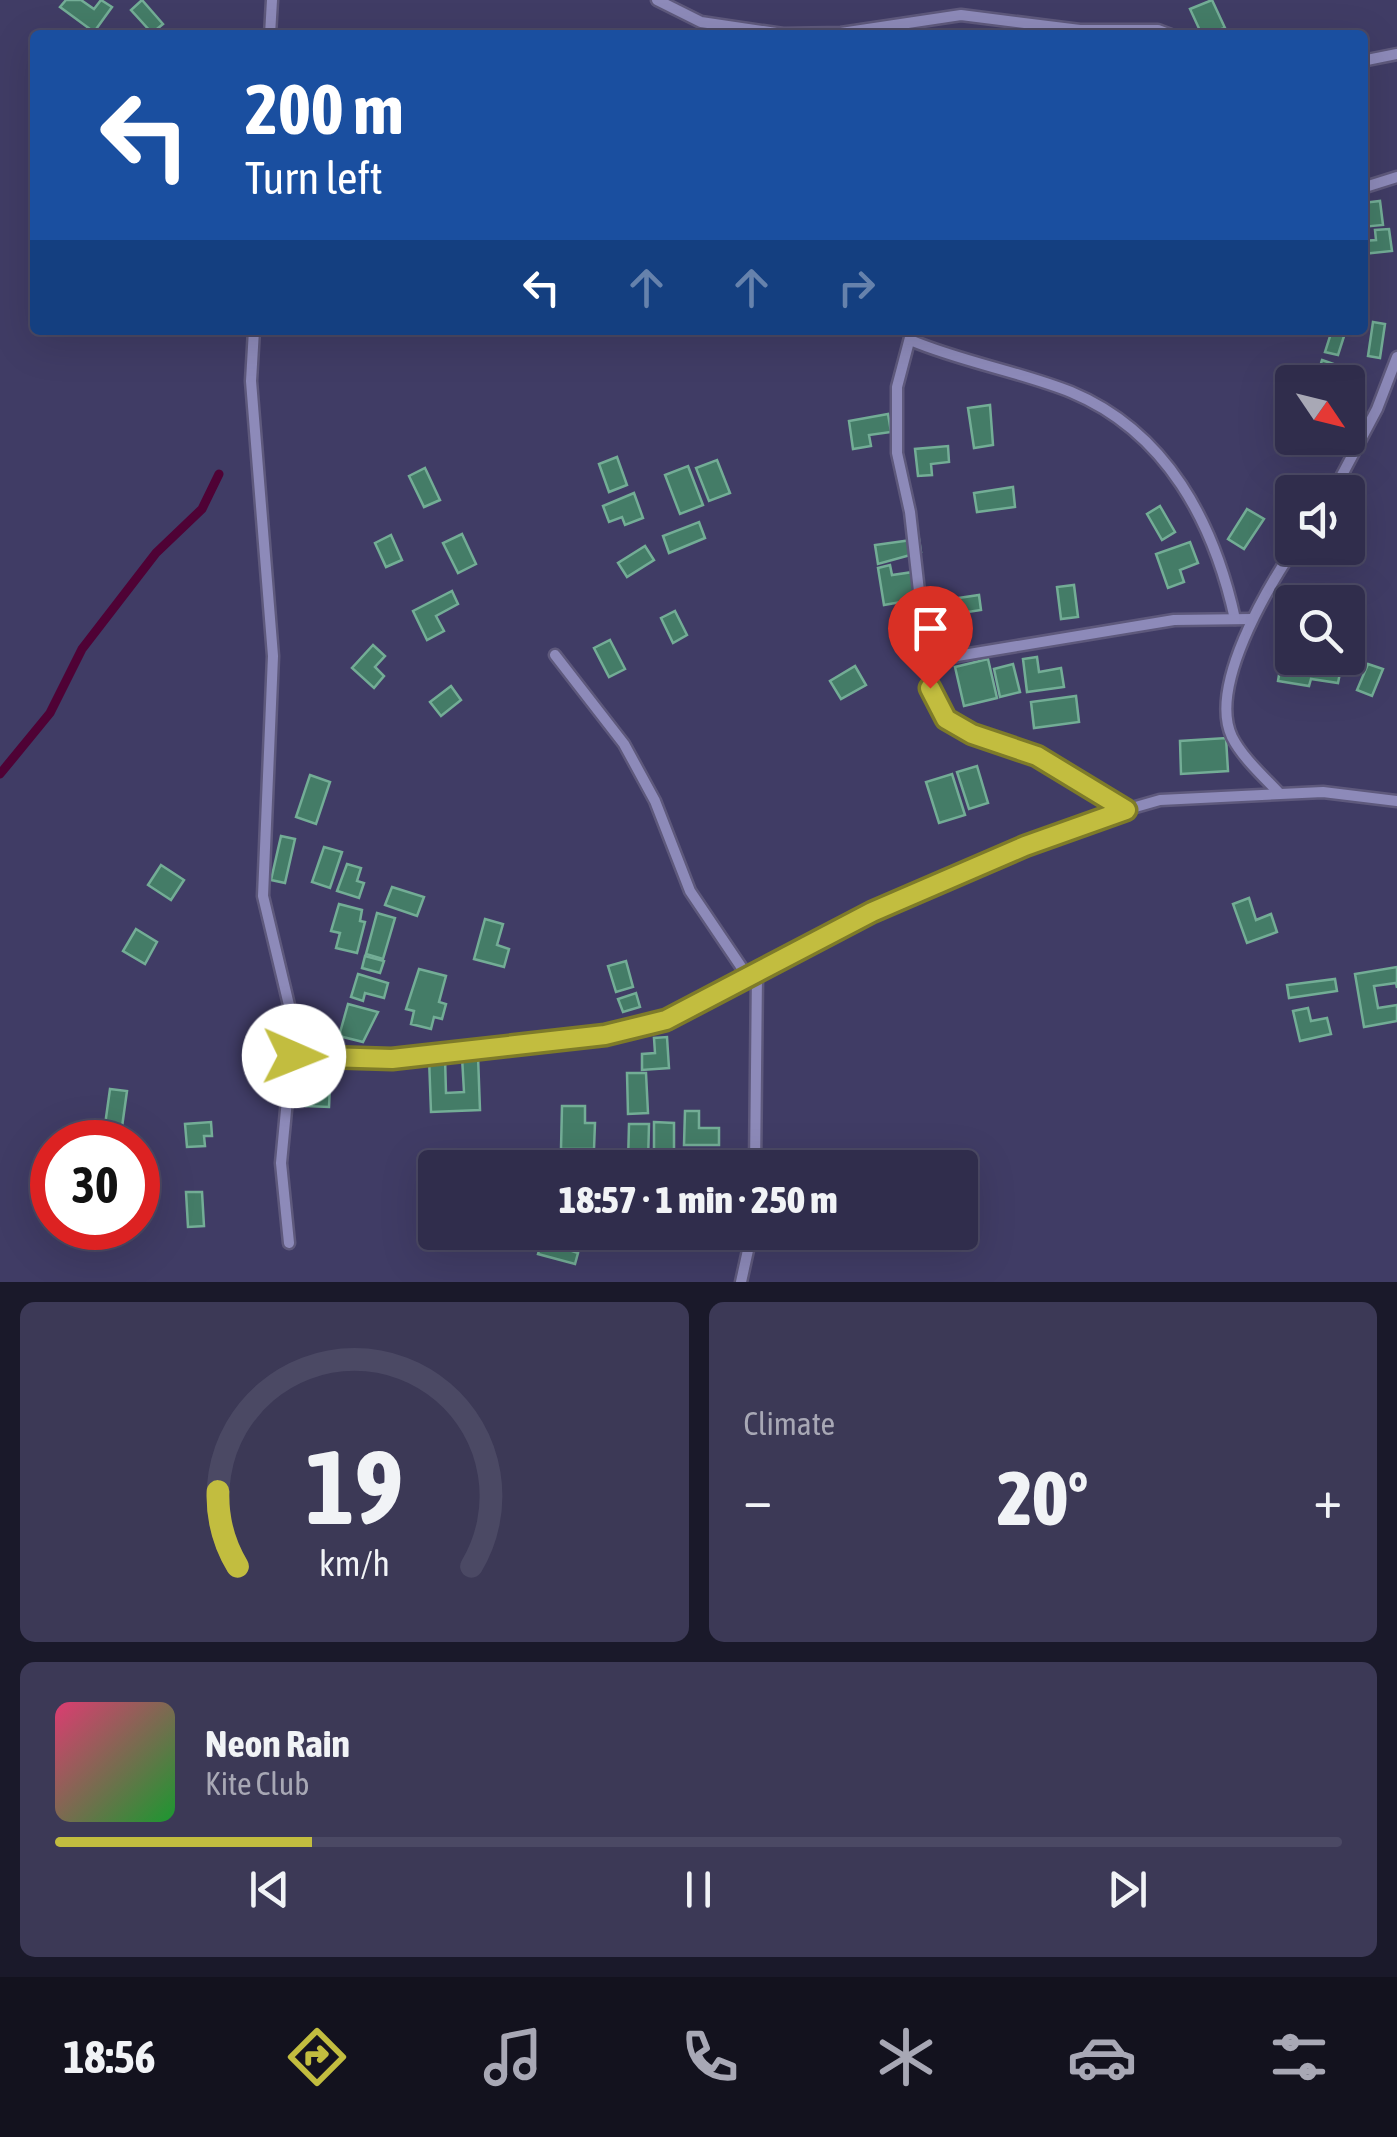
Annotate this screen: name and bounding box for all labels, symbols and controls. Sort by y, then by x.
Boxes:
text: 200 m [245,69,404,149]
icon: left [80,70,210,200]
text: Turn left [245,152,383,204]
icon: left [514,260,569,315]
icon: ahead [619,260,674,315]
icon: ahead [724,260,779,315]
icon: right [829,260,884,315]
north arrow [1275,365,1365,455]
map controls [1275,365,1365,675]
button: sound [1275,475,1365,565]
button: search [1275,585,1365,675]
pin [888,586,973,689]
icon: arrive [903,601,958,656]
position arrow [242,1004,346,1108]
speed limit sign: 30 [30,1120,160,1250]
text: 18:57 · 1 min · 250 m [558,1178,838,1221]
text: Climate [744,1405,835,1442]
text: 19 [305,1427,403,1546]
text: 20° [997,1455,1088,1541]
text: − [744,1467,772,1530]
text: + [1313,1467,1342,1530]
text: km/h [319,1543,390,1584]
text: Neon Rain [205,1722,350,1765]
text: Kite Club [205,1765,309,1802]
icon: previous [242,1862,297,1917]
icon: pause [671,1862,726,1917]
icon: next [1100,1862,1155,1917]
icon: directions [282,2022,352,2092]
icon: music [478,2022,548,2092]
icon: phone [675,2022,745,2092]
icon: climate [871,2022,941,2092]
icon: car [1067,2022,1137,2092]
icon: filters [1264,2022,1334,2092]
text: 18:56 [63,2031,156,2083]

